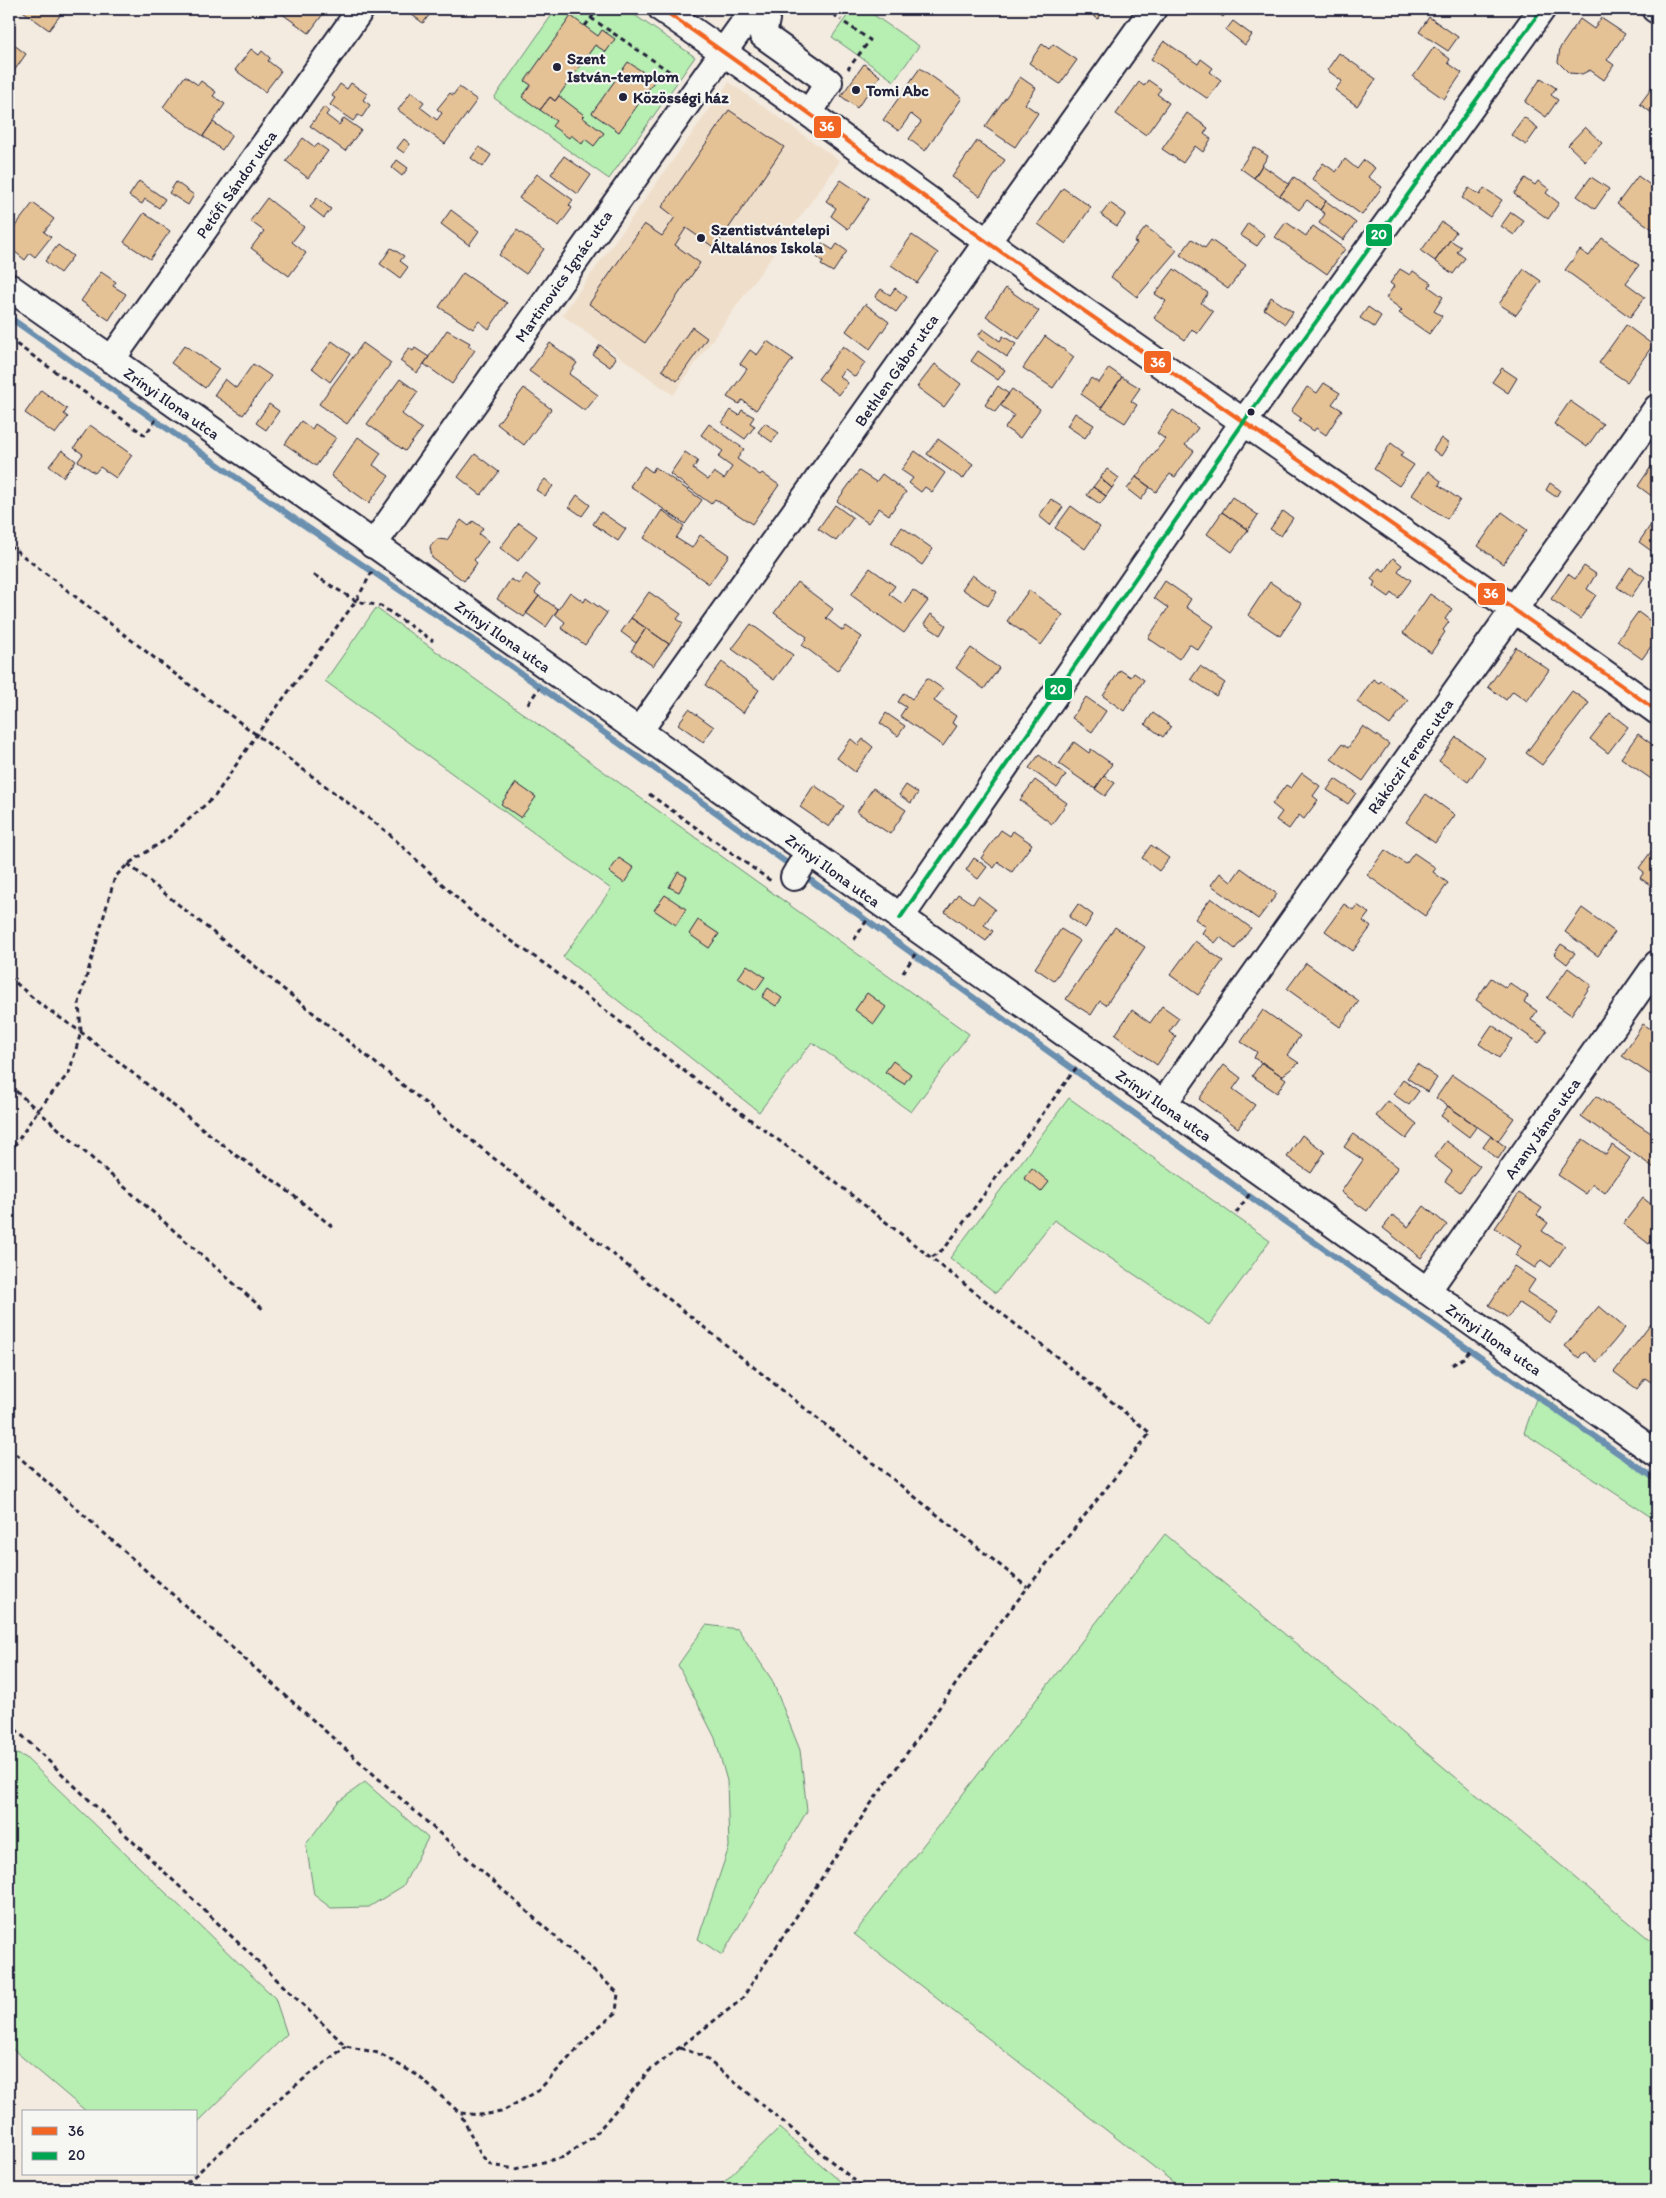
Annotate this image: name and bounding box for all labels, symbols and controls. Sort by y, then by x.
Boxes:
place label: Szent István-templom [567,49,679,87]
marker: Szent István-templom [551,61,563,73]
place label: Tomi Abc [865,81,929,100]
marker: Tomi Abc [850,84,862,96]
place label: Közösségi ház [633,88,729,108]
marker: Közösségi ház [617,91,629,103]
line badge: 36 [813,115,842,139]
text: 36 [819,118,835,135]
street label: Petőfi Sándor utca [192,126,281,242]
street label: Martinovics Ignác utca [511,207,616,346]
place label: Szentistvántelepi Általános Iskola [710,220,830,257]
line badge: 20 [1365,223,1393,247]
text: 20 [1371,226,1387,243]
marker: Szentistvántelepi Általános Iskola [695,232,707,244]
street label: Bethlen Gábor utca [851,310,942,430]
line badge: 36 [1143,350,1172,374]
text: 36 [1150,354,1166,371]
street label: Zrínyi Ilona utca [120,363,223,444]
unlabelled marker [1246,407,1256,417]
line badge: 36 [1477,582,1506,606]
text: 36 [1483,585,1499,602]
street label: Zrínyi Ilona utca [451,596,554,677]
line badge: 20 [1044,677,1073,701]
text: 20 [1050,681,1066,698]
street label: Rákóczi Ferenc utca [1364,695,1457,818]
street label: Zrínyi Ilona utca [782,830,884,911]
street label: Zrínyi Ilona utca [1112,1065,1215,1146]
street label: Arany János utca [1501,1074,1585,1182]
street label: Zrínyi Ilona utca [1442,1299,1545,1380]
legend [22,2110,198,2176]
text: 36 [68,2122,84,2140]
text: 20 [68,2146,85,2164]

